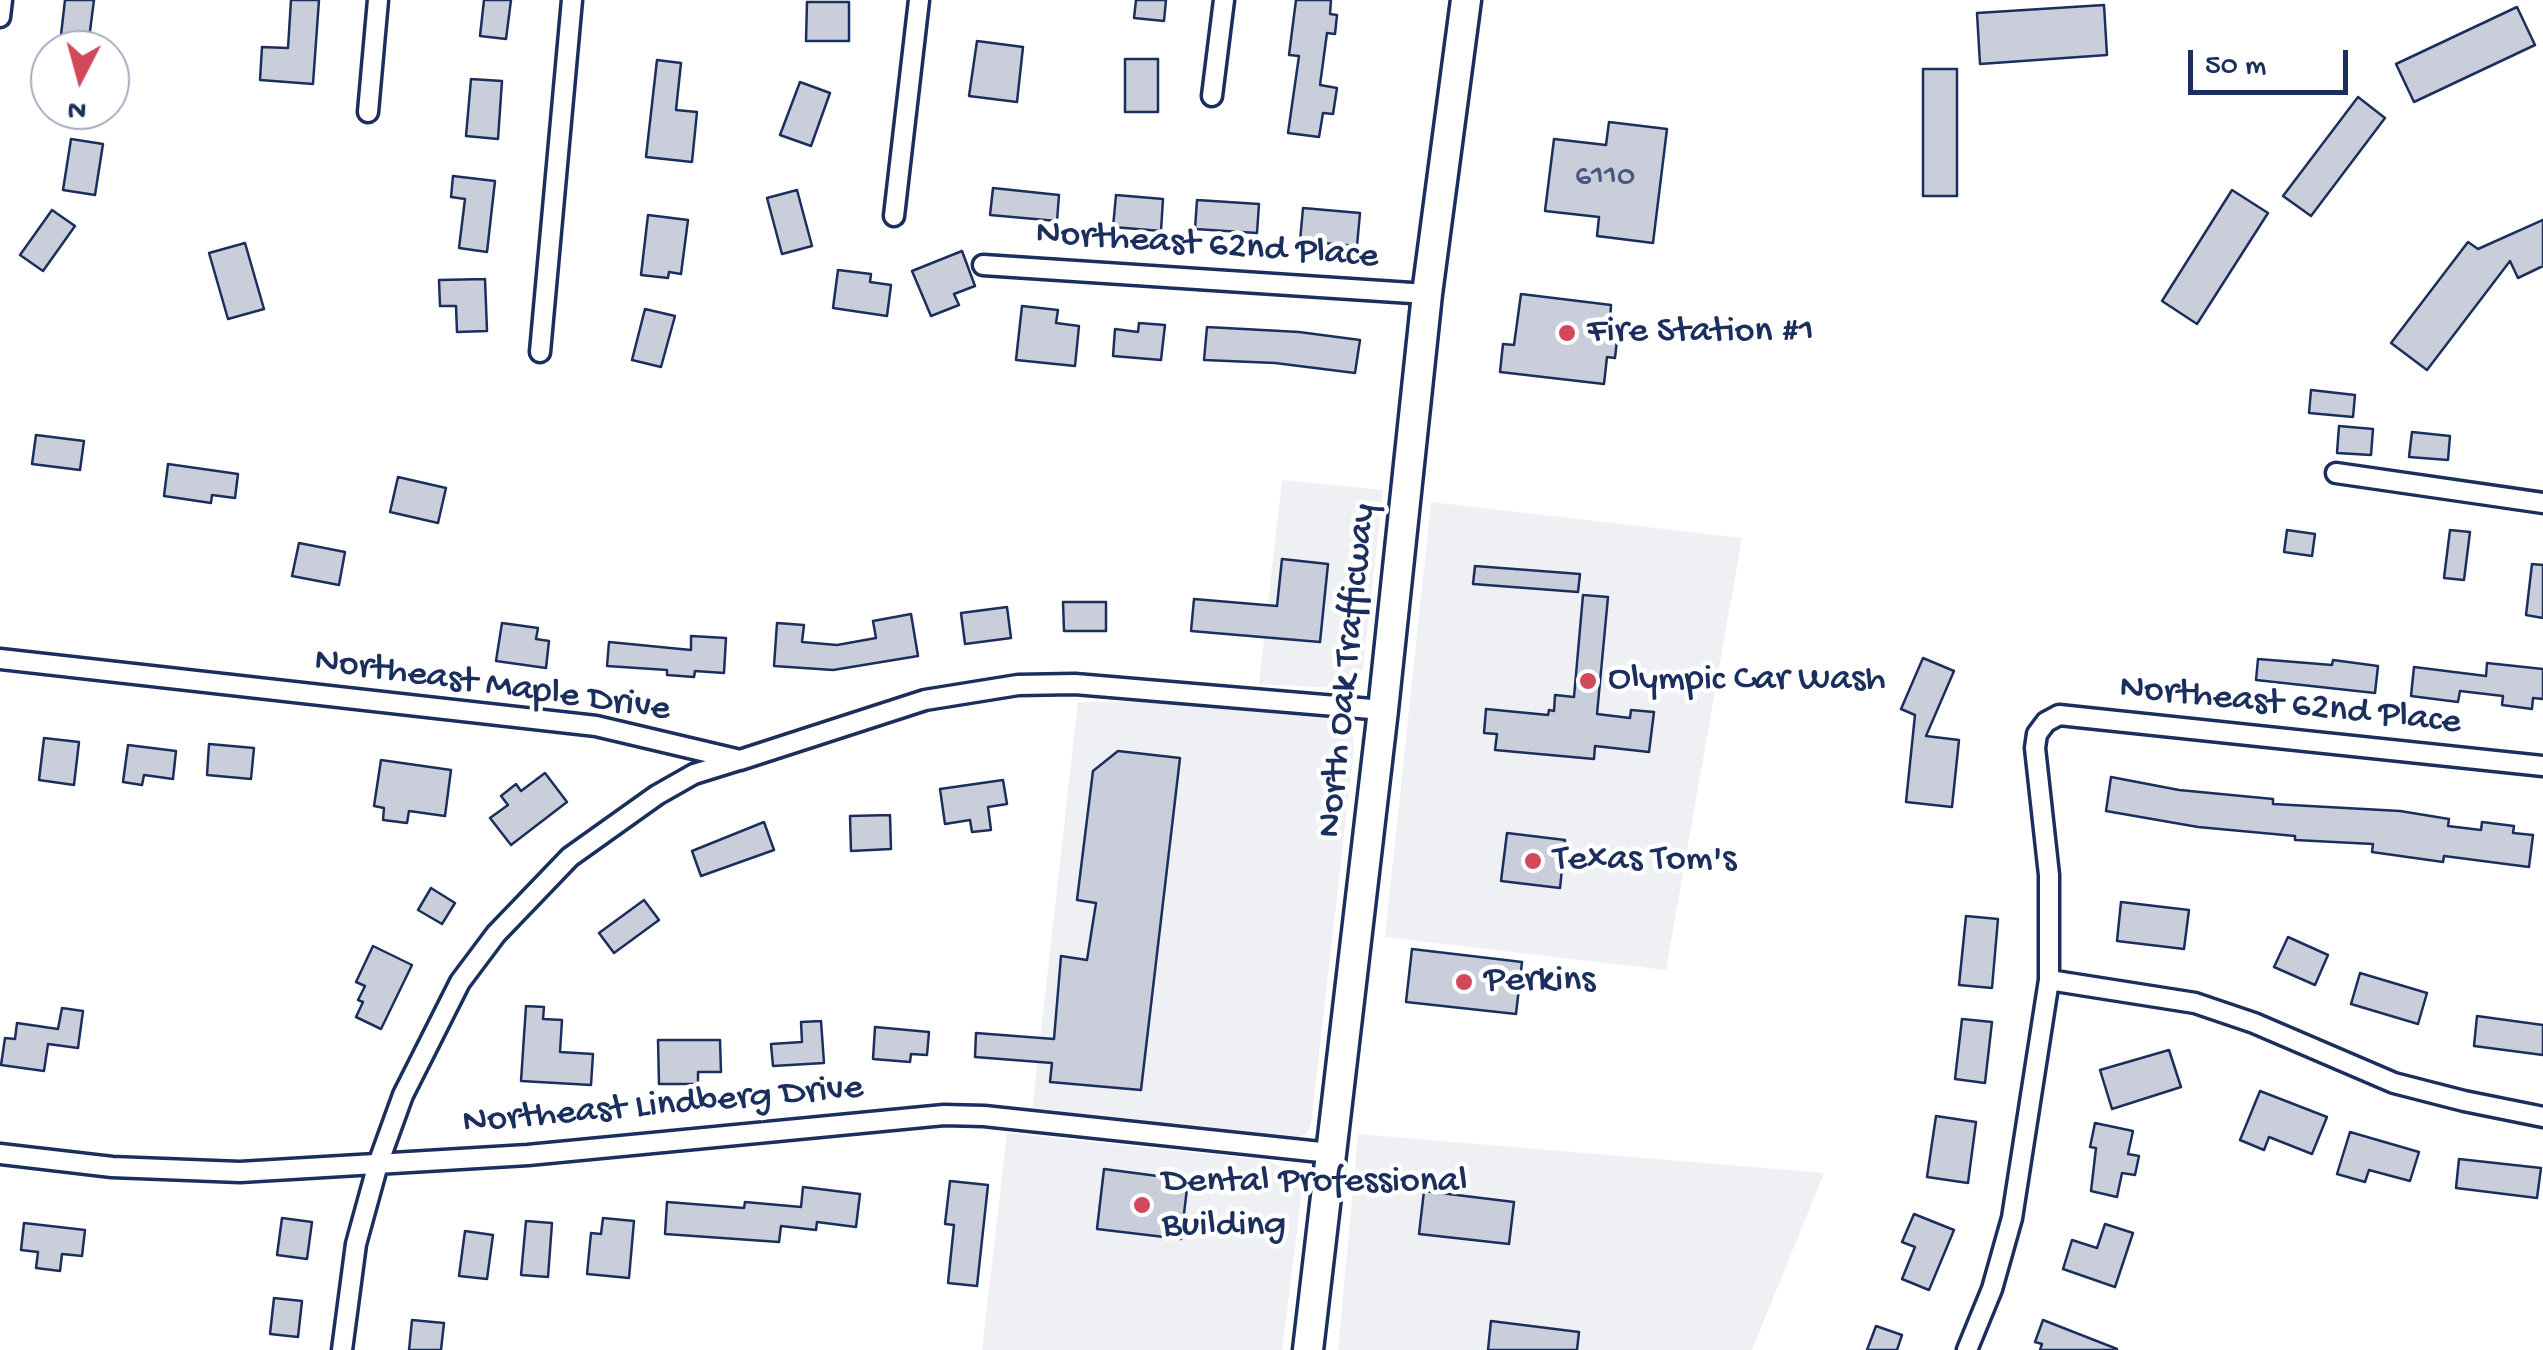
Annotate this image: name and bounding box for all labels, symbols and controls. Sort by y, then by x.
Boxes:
north arrow [30,30,130,130]
scale bar [2193,30,2353,92]
text: 50 m [2205,50,2266,85]
text: N [66,91,88,126]
house number: 6110 [1575,159,1635,197]
street label: Northeast 62nd Place [1034,212,1380,282]
place label: Fire Station #1 [1587,310,1814,356]
marker: Fire Station #1 [1556,322,1578,344]
street label: North Oak Trafficway [1309,502,1389,840]
street label: Northeast Maple Drive [311,639,673,735]
place label: Olympic Car Wash [1608,658,1886,704]
street label: Northeast 62nd Place [2117,666,2463,748]
marker: Olympic Car Wash [1577,670,1599,692]
place label: Texas Tom's [1553,838,1736,884]
marker: Texas Tom's [1522,850,1544,872]
place label: Perkins [1484,959,1595,1005]
marker: Perkins [1453,971,1475,993]
street label: Northeast Lindberg Drive [461,1067,865,1147]
place label: Dental Professional Building [1162,1160,1467,1250]
marker: Dental Professional Building [1131,1194,1153,1216]

